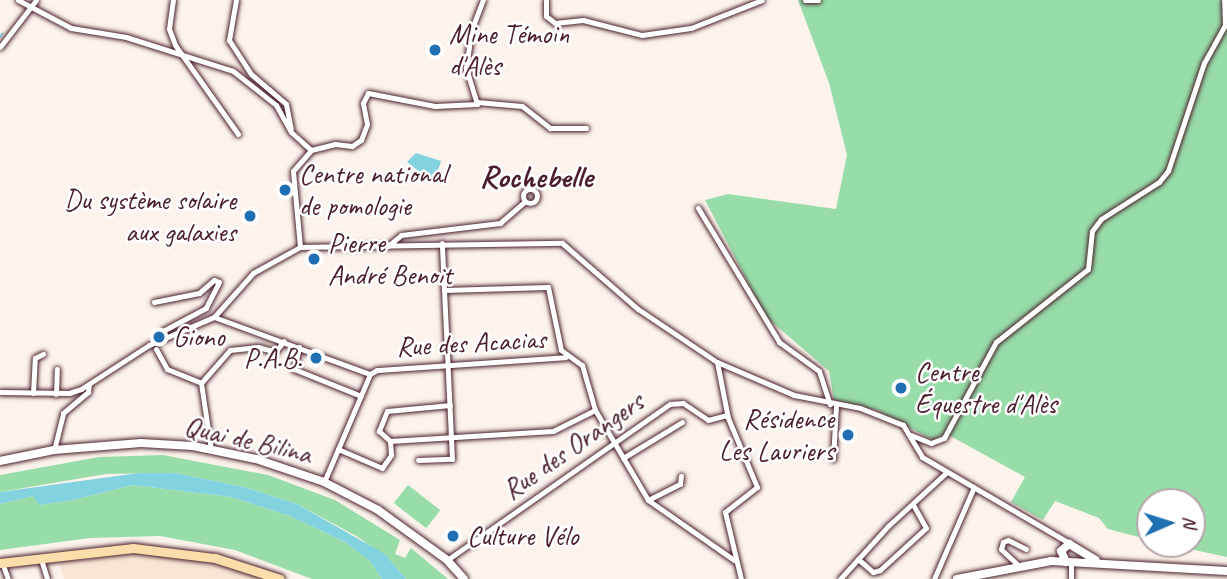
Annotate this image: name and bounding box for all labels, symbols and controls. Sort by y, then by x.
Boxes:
place label: Mine Témoin d'Alès [449,17,569,83]
marker: Mine Témoin d'Alès [427,42,443,58]
place label: Centre national de pomologie [299,157,448,223]
district label: Rochebelle [480,158,592,196]
marker: Centre national de pomologie [277,182,293,198]
place label: Du système solaire aux galaxies [64,183,236,249]
marker: Du système solaire aux galaxies [242,208,258,224]
place label: Pierre André Benoit [328,226,452,292]
marker: Pierre André Benoit [306,251,322,267]
place label: Giono [173,320,225,354]
street label: Rue des Acacias [396,322,546,364]
marker: Giono [151,329,167,345]
place label: P.A.B. [244,341,302,375]
marker: P.A.B. [308,350,324,366]
place label: Centre Équestre d'Alès [915,355,1057,421]
marker: Centre Équestre d'Alès [893,380,909,396]
street label: Rue des Orangers [496,385,650,507]
place label: Résidence Les Lauriers [718,402,834,468]
street label: Quai de Bilina [182,409,314,471]
marker: Résidence Les Lauriers [840,427,856,443]
north arrow [1136,488,1206,558]
text: N [1178,515,1202,529]
place label: Culture Vélo [467,519,578,553]
marker: Culture Vélo [445,528,461,544]

